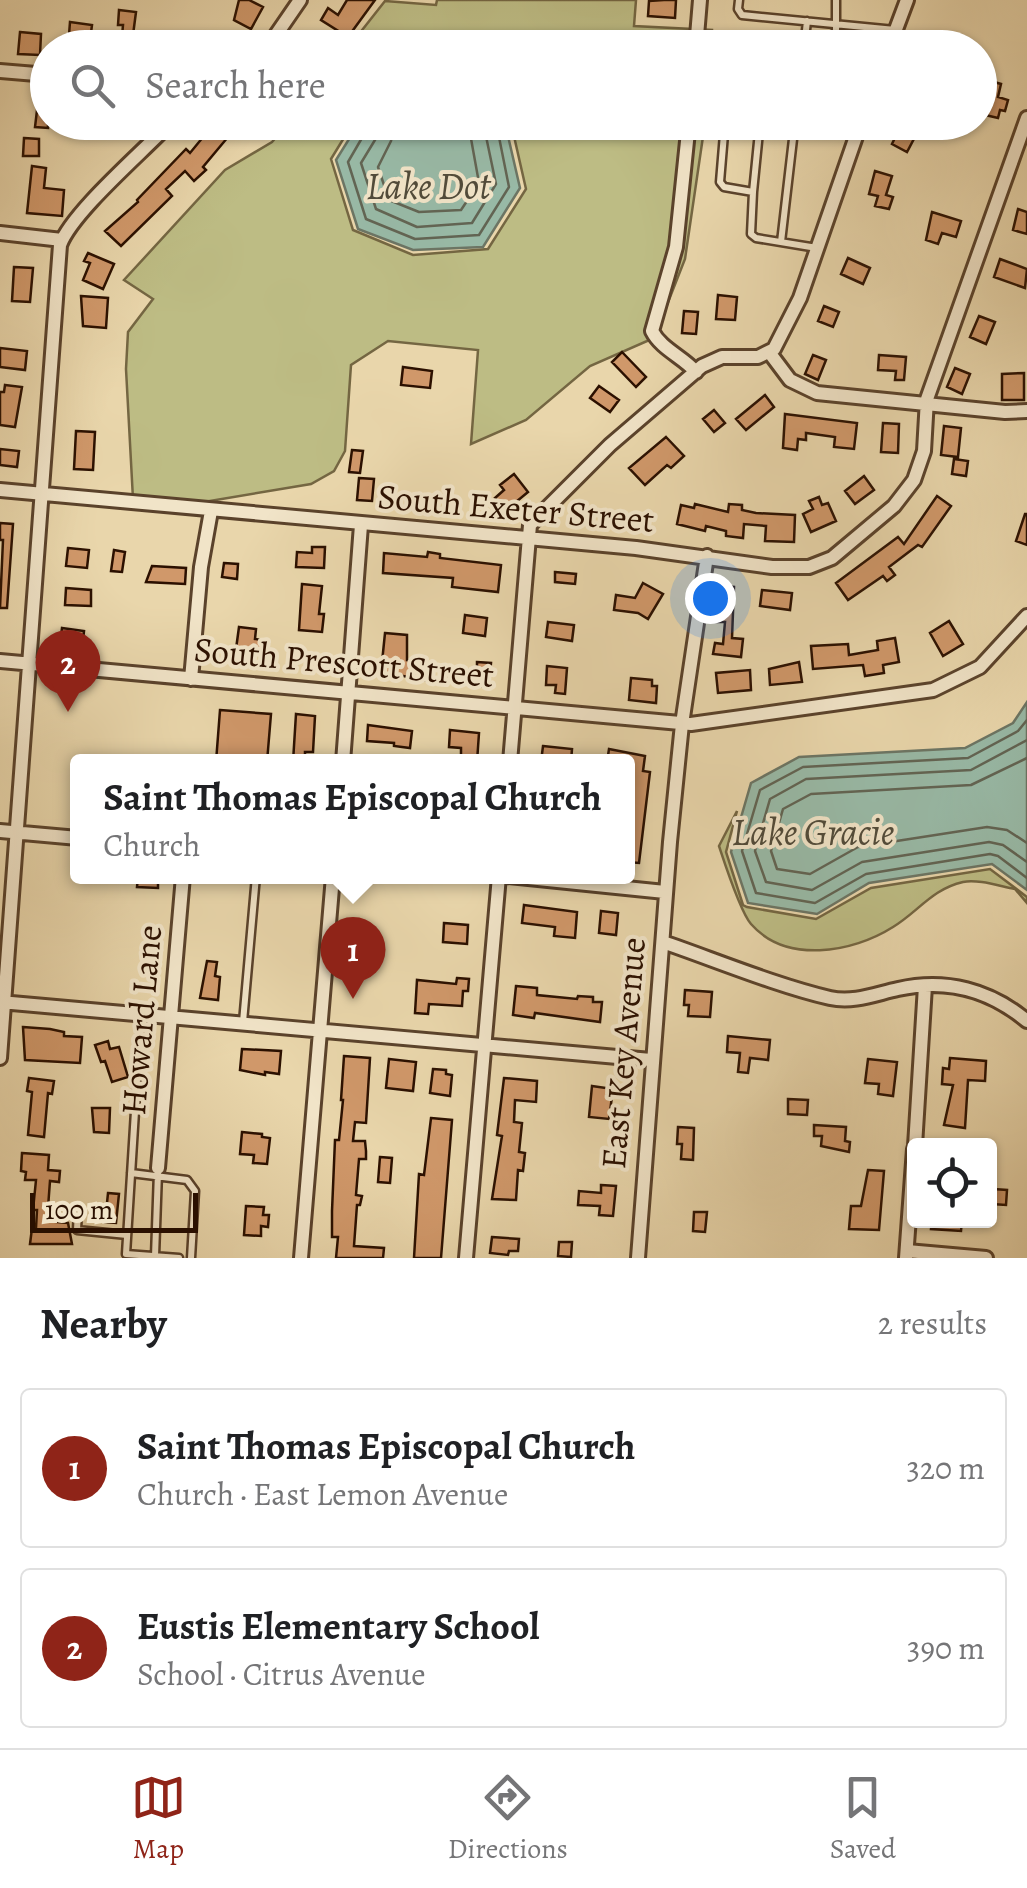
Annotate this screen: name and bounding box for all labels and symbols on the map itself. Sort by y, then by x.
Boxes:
water label: Lake Dot [366,160,492,212]
street label: South Exeter Street [376,472,656,544]
your location [685,573,736,624]
street label: South Prescott Street [192,625,496,699]
pin: 2 [36,630,100,712]
water label: Lake Gracie [732,806,894,858]
pin: 1 [320,916,386,999]
street label: Howard Lane [109,923,173,1117]
street label: East Key Avenue [589,935,657,1171]
scale bar [30,1188,198,1232]

